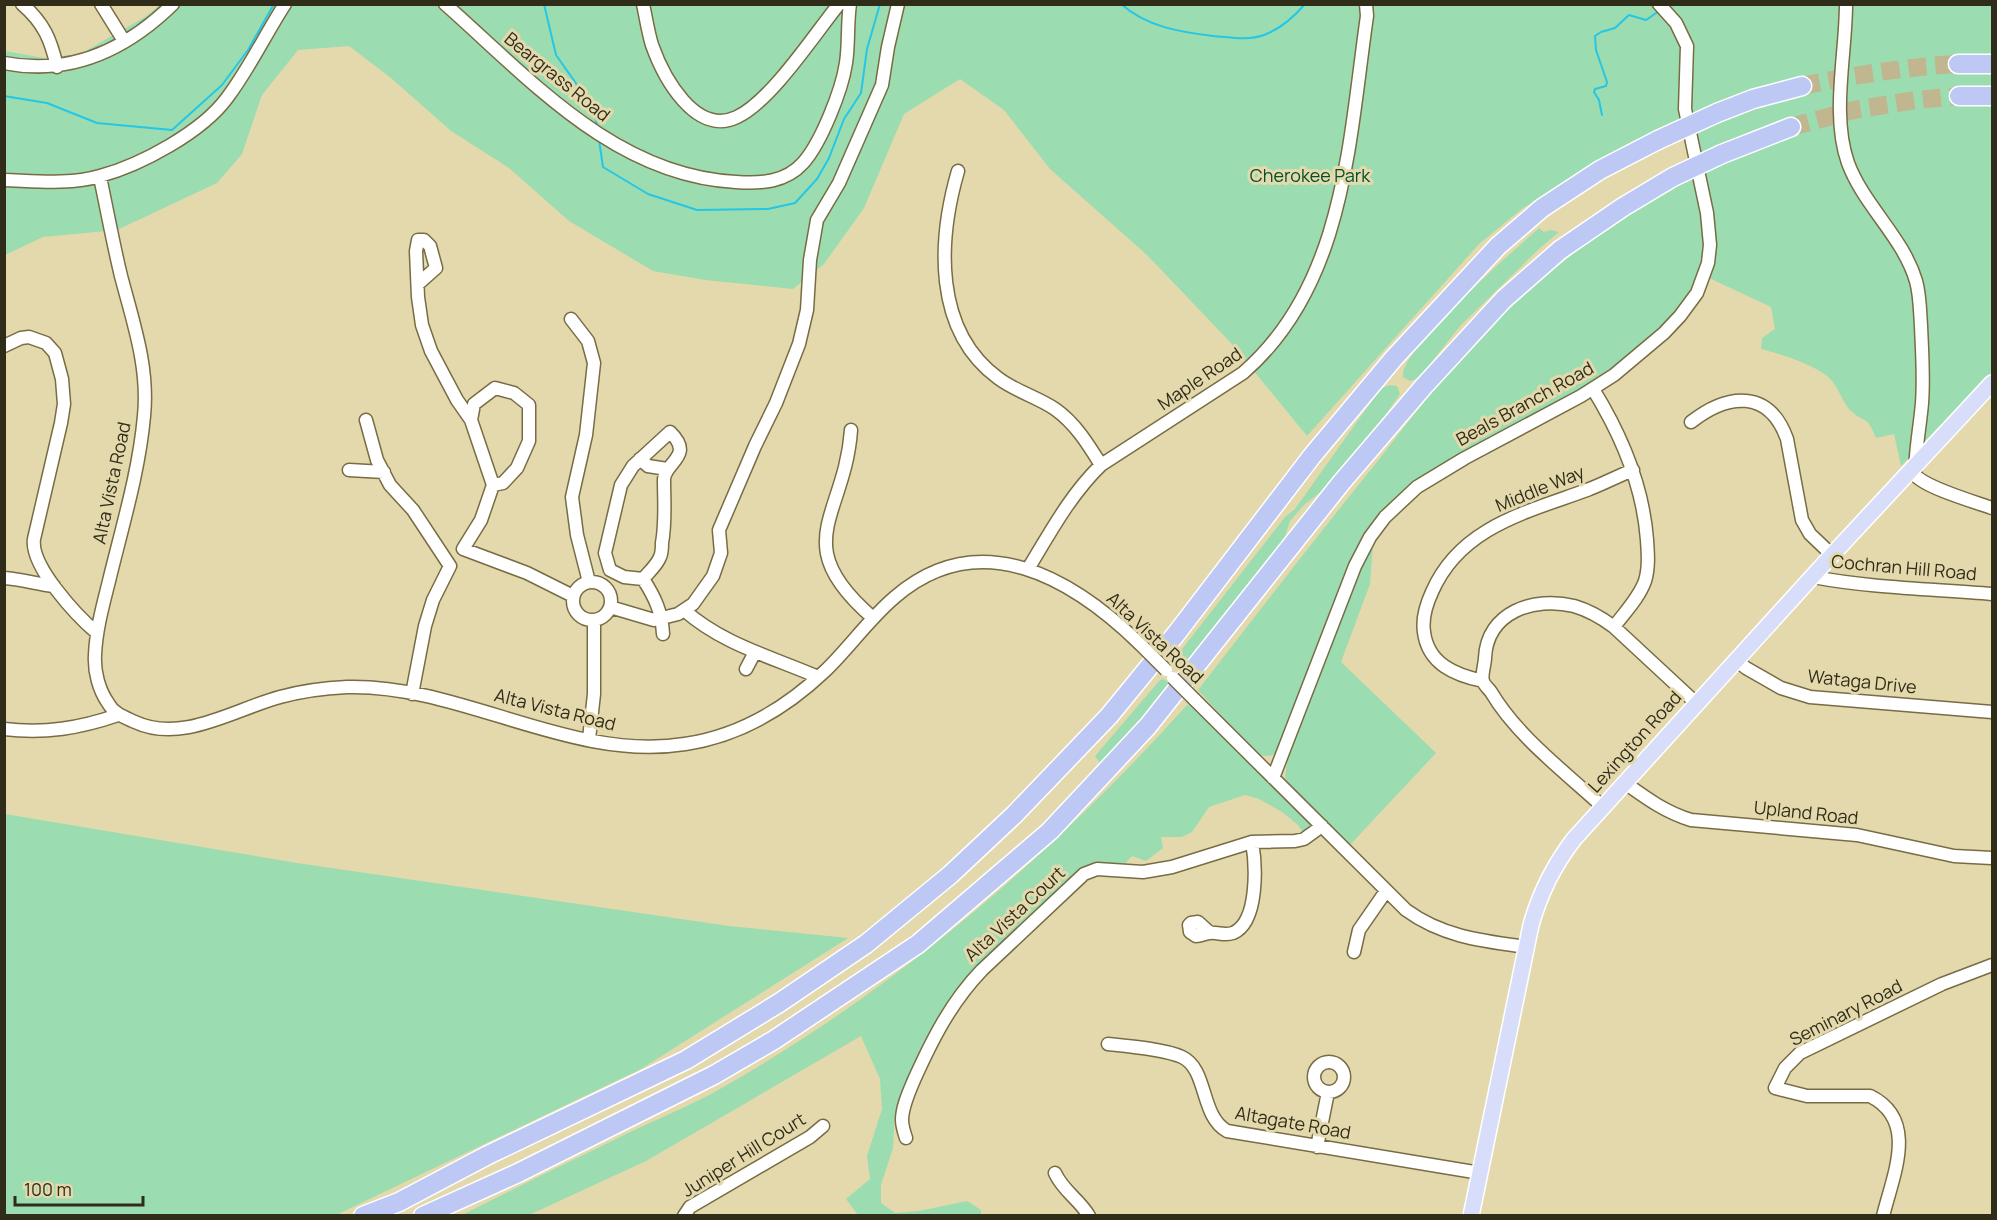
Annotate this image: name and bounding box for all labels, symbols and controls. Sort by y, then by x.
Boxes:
street label: Beargrass Road [500,26,615,126]
park label: Cherokee Park [1250,163,1371,187]
street label: Maple Road [1153,341,1246,415]
street label: Beals Branch Road [1452,355,1597,451]
street label: Alta Vista Road [86,420,136,546]
street label: Middle Way [1492,459,1588,517]
street label: Cochran Hill Road [1830,549,1978,585]
street label: Alta Vista Road [1102,586,1209,688]
street label: Wataga Drive [1806,663,1918,699]
street label: Alta Vista Road [492,682,618,736]
street label: Lexington Road [1582,685,1686,797]
street label: Upland Road [1753,795,1860,829]
street label: Alta Vista Court [959,860,1070,966]
street label: Seminary Road [1785,973,1906,1051]
street label: Altagate Road [1233,1100,1353,1144]
street label: Juniper Hill Court [677,1106,810,1202]
scale bar [15,1169,142,1207]
text: 100 m [24,1177,72,1201]

